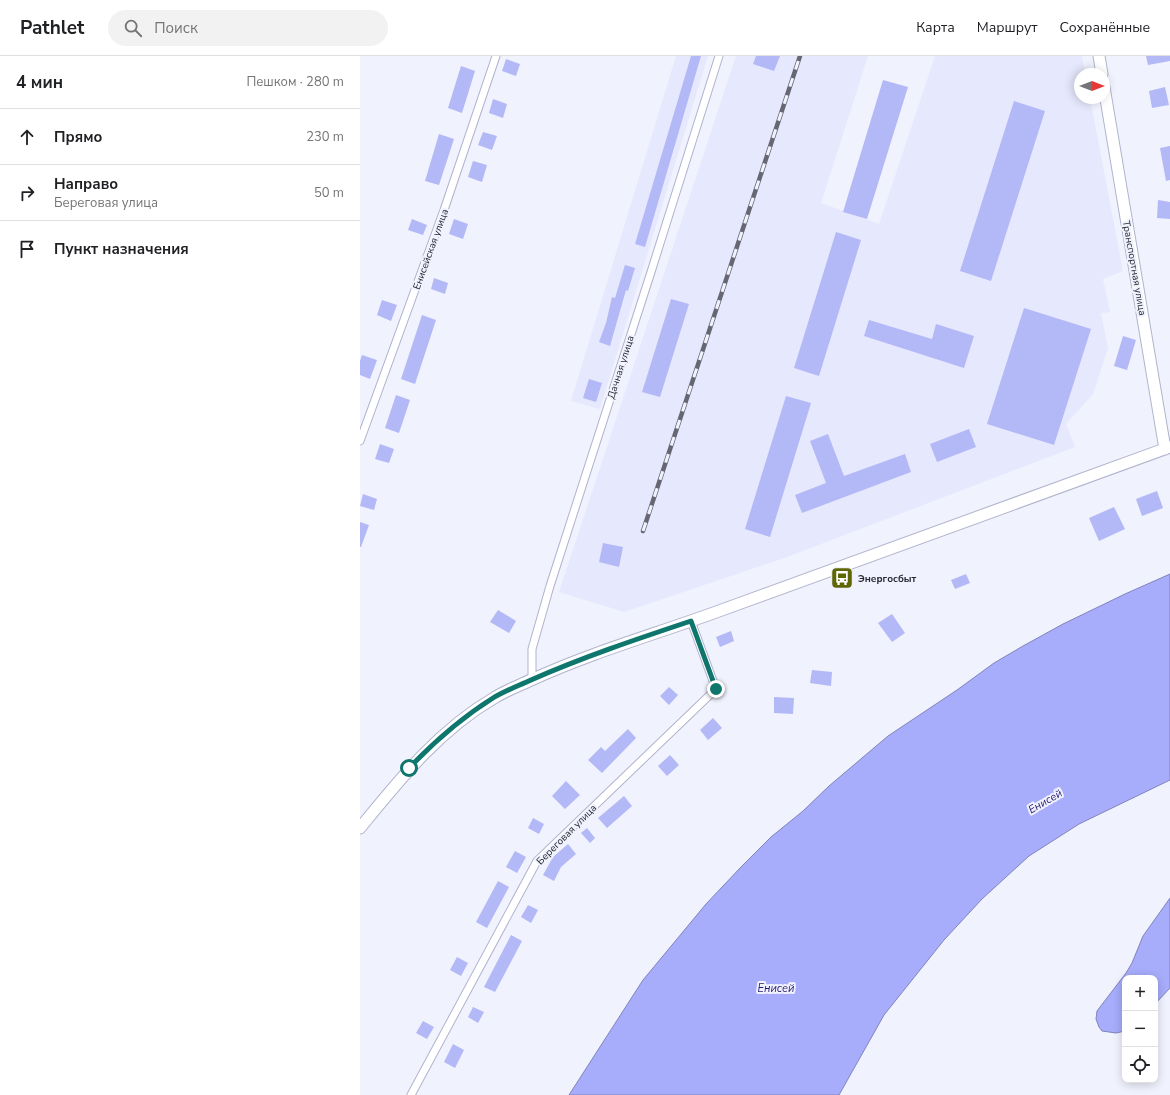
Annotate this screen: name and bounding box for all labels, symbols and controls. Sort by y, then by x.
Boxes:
search box [108,10,388,46]
text: Pathlet [20,15,84,41]
icon: search [122,17,144,39]
text: Поиск [154,18,198,38]
text: Карта [916,18,955,37]
text: Маршрут [977,18,1038,37]
text: Сохранённые [1060,18,1150,37]
north arrow [1074,68,1110,104]
text: 4 мин [16,71,63,94]
text: Пешком · 280 m [246,73,344,91]
icon: ahead [16,126,38,148]
text: Прямо [54,127,102,147]
text: 230 m [306,128,344,146]
text: Направо [54,174,118,194]
icon: right [16,182,38,204]
text: 50 m [314,184,344,202]
text: Береговая улица [54,194,158,212]
street label: Енисейская улица [410,207,452,292]
street label: Транспортная улица [1119,220,1149,317]
icon: arrive [16,238,38,260]
text: Пункт назначения [54,239,189,259]
street label: Дачная улица [604,334,638,401]
bus stop icon: Энергосбыт [829,565,855,591]
place label: Энергосбыт [858,572,917,586]
route end [707,680,725,698]
route start [400,759,418,777]
water label: Енисей [1026,786,1065,817]
street label: Береговая улица [533,801,600,868]
map controls [1122,975,1158,1083]
button: + [1122,975,1158,1011]
water label: Енисей [758,981,794,996]
button: − [1122,1011,1158,1047]
button: locate [1122,1047,1158,1083]

